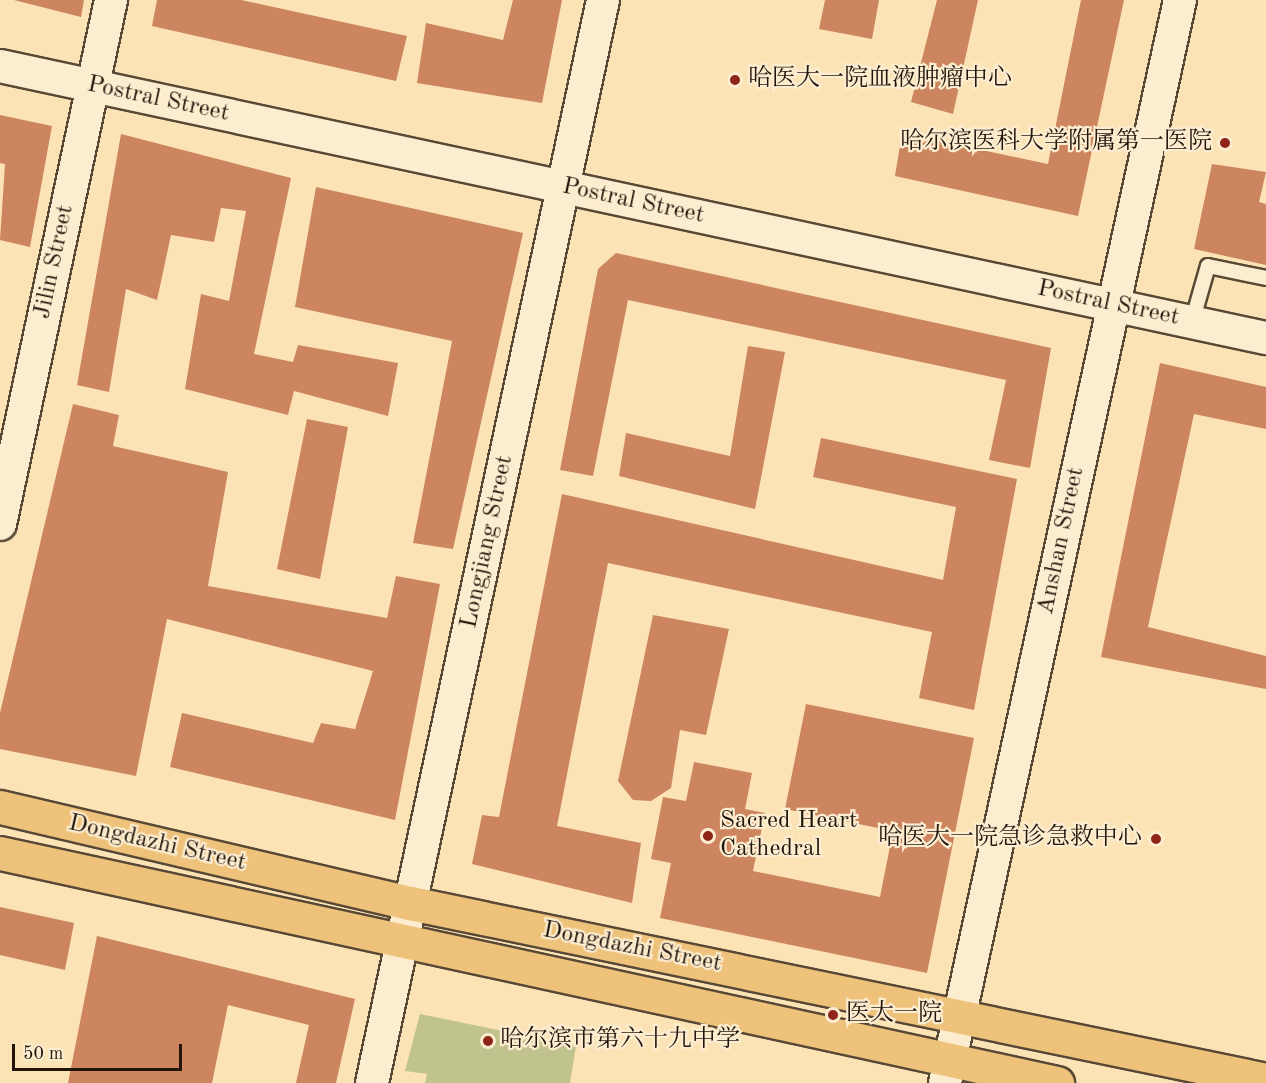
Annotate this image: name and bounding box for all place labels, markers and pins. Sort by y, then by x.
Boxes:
place label: 哈医大一院血液肿瘤中心 [748,66,1012,94]
marker: 哈医大一院血液肿瘤中心 [726,71,744,89]
place label: 哈尔滨医科大学附属第一医院 [900,129,1212,157]
marker: 哈尔滨医科大学附属第一医院 [1216,134,1234,152]
place label: Sacred Heart Cathedral [720,808,857,864]
place label: 哈医大一院急诊急救中心 [878,825,1142,853]
marker: Sacred Heart Cathedral [701,829,715,843]
marker: 哈医大一院急诊急救中心 [1147,830,1165,848]
place label: 医大一院 [846,1001,942,1029]
marker: 医大一院 [824,1006,842,1024]
place label: 哈尔滨市第六十九中学 [500,1027,740,1055]
marker: 哈尔滨市第六十九中学 [481,1034,495,1048]

